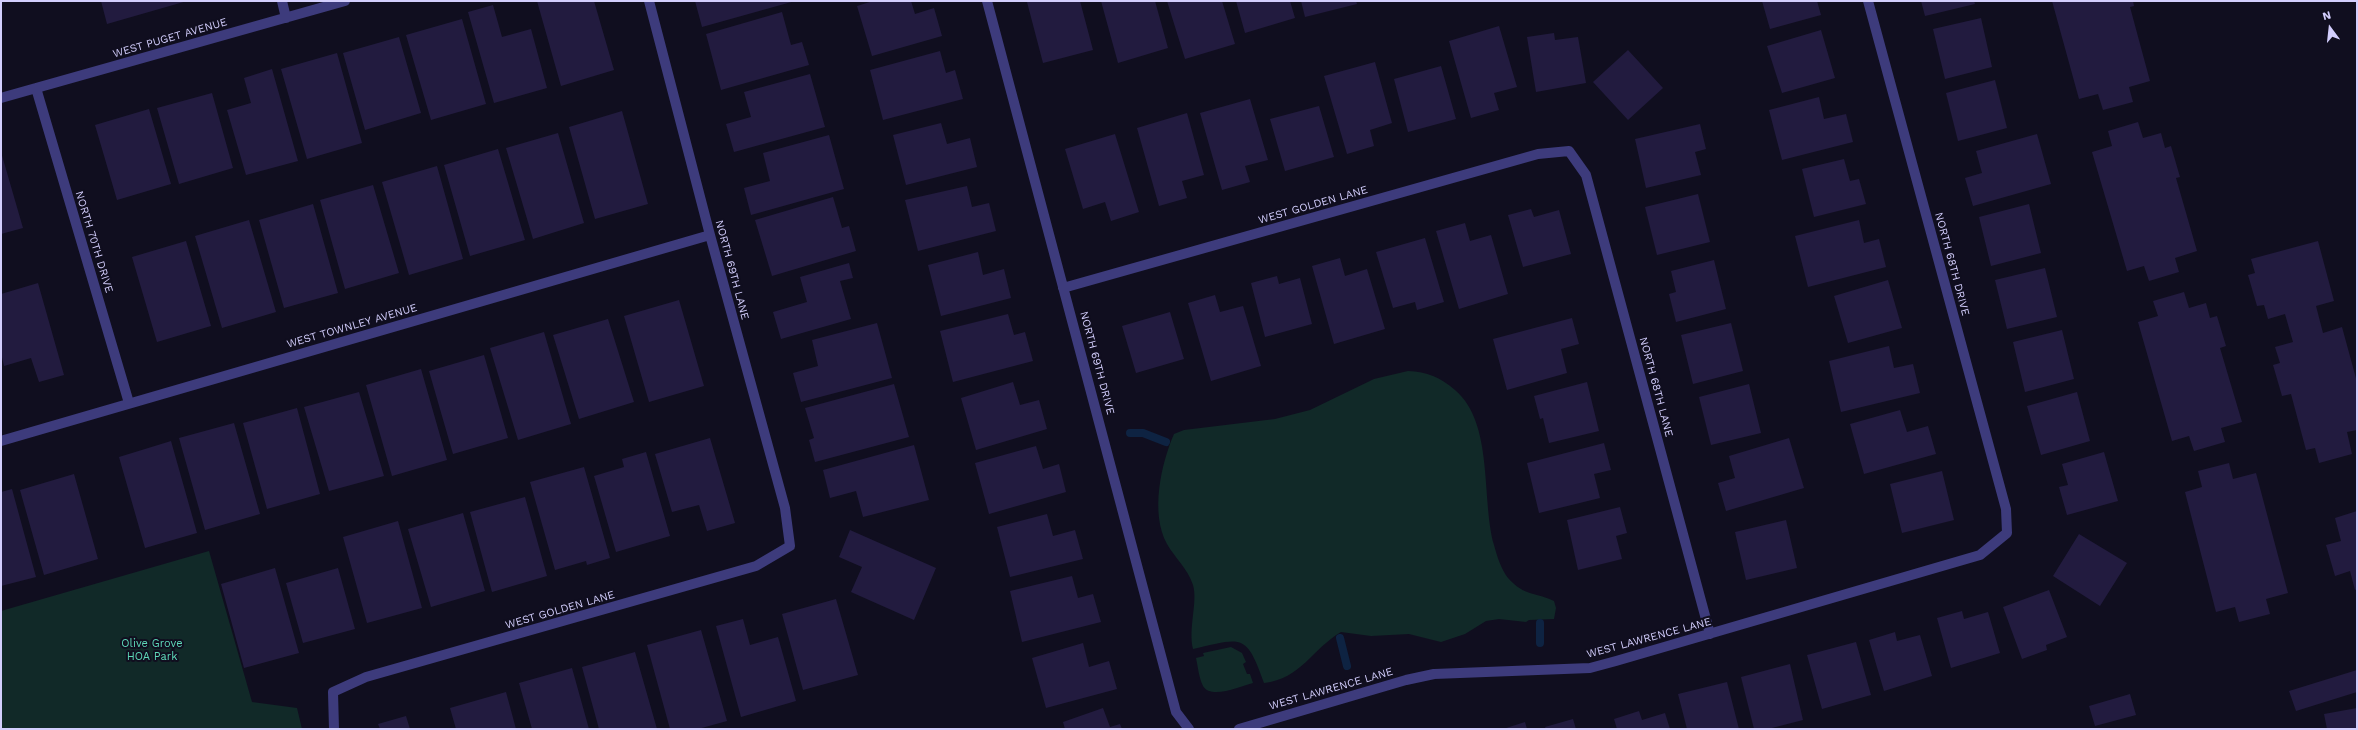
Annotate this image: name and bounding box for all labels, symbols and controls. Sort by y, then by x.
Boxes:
north arrow [2310,8,2350,48]
text: N [2321,9,2332,23]
street label: WEST PUGET AVENUE [111,15,229,61]
street label: WEST GOLDEN LANE [1257,183,1369,227]
street label: NORTH 70TH DRIVE [72,189,116,295]
street label: NORTH 68TH DRIVE [1932,211,1972,317]
street label: NORTH 69TH LANE [712,219,752,321]
street label: WEST TOWNLEY AVENUE [285,301,419,351]
street label: NORTH 69TH DRIVE [1077,310,1117,416]
street label: NORTH 68TH LANE [1636,336,1676,438]
street label: WEST GOLDEN LANE [504,588,616,632]
street label: WEST LAWRENCE LANE [1585,615,1713,661]
park label: Olive Grove HOA Park [121,637,183,663]
street label: WEST LAWRENCE LANE [1268,665,1394,713]

